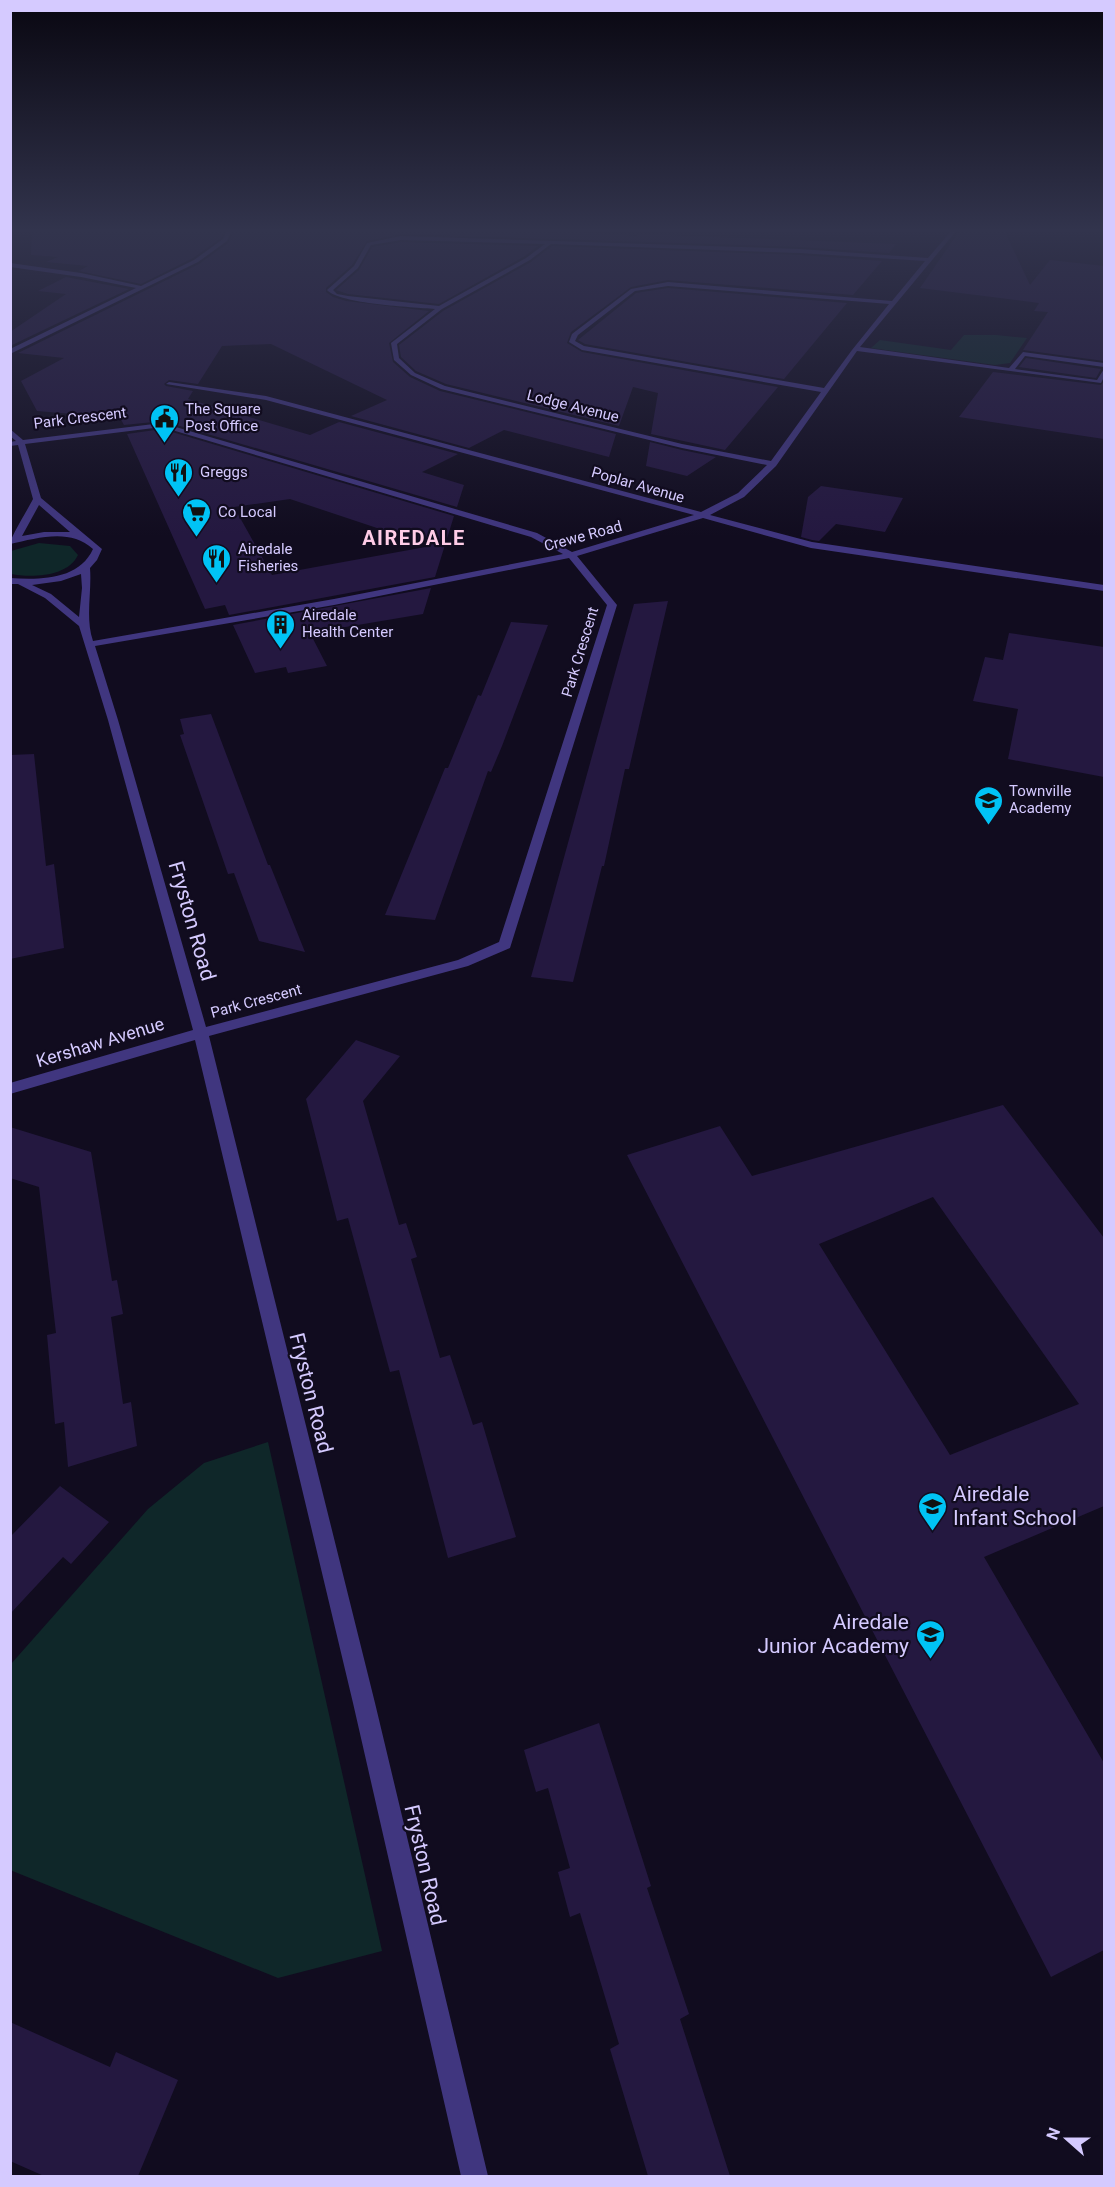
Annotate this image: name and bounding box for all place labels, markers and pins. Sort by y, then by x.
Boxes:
place label: The Square Post Office [185,400,261,435]
public building icon: The Square Post Office [148,402,180,444]
restaurant icon: Greggs [163,456,195,498]
place label: Greggs [200,463,248,481]
supermarket icon: Co Local [181,496,213,538]
place label: Co Local [218,503,276,521]
place label: Airedale Fisheries [238,540,298,575]
restaurant icon: Airedale Fisheries [201,542,233,584]
place label: Airedale Health Center [302,606,393,641]
building icon: Airedale Health Center [265,608,297,650]
place label: Townville Academy [1009,782,1072,817]
school or university icon: Townville Academy [972,784,1004,826]
place label: Airedale Infant School [953,1482,1077,1530]
school or university icon: Airedale Infant School [916,1490,948,1532]
place label: Airedale Junior Academy [757,1610,909,1658]
school or university icon: Airedale Junior Academy [914,1618,946,1660]

